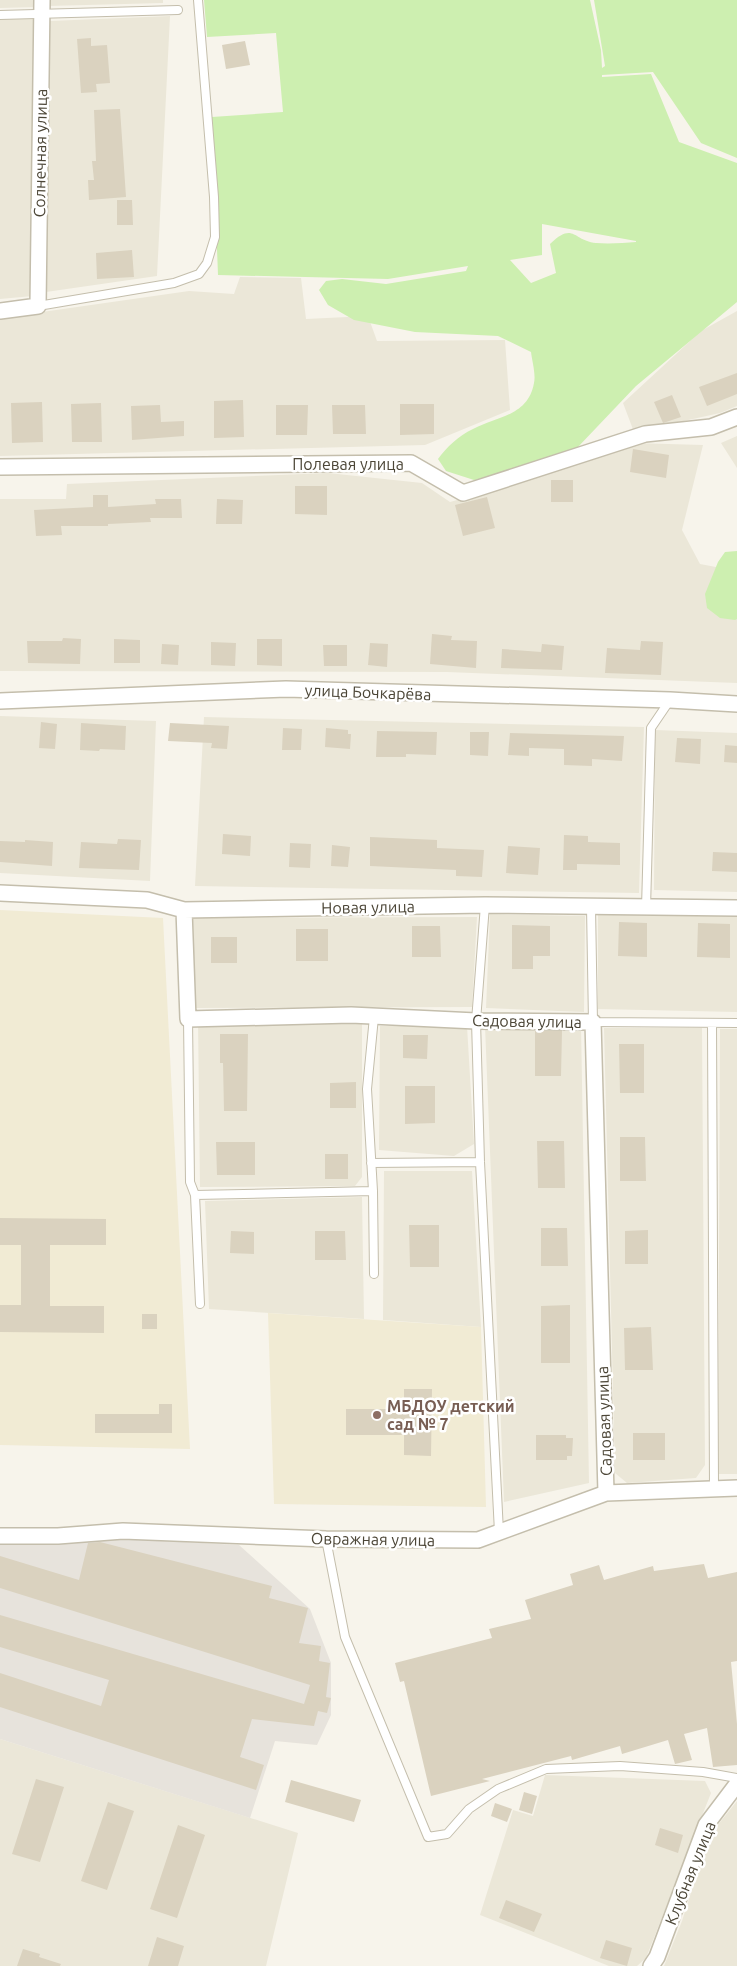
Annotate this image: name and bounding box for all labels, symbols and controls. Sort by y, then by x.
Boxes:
street label: Солнечная улица [30,88,50,218]
street label: Полевая улица [292,455,404,473]
street label: улица Бочкарёва [304,681,432,703]
street label: Новая улица [321,897,415,917]
street label: Садовая улица [472,1011,582,1031]
street label: Садовая улица [593,1366,615,1476]
place label: МБДОУ детский сад № 7 [387,1397,515,1433]
marker: МБДОУ детский сад № 7 [371,1409,383,1421]
street label: Овражная улица [311,1529,435,1549]
street label: Клубная улица [661,1819,719,1927]

